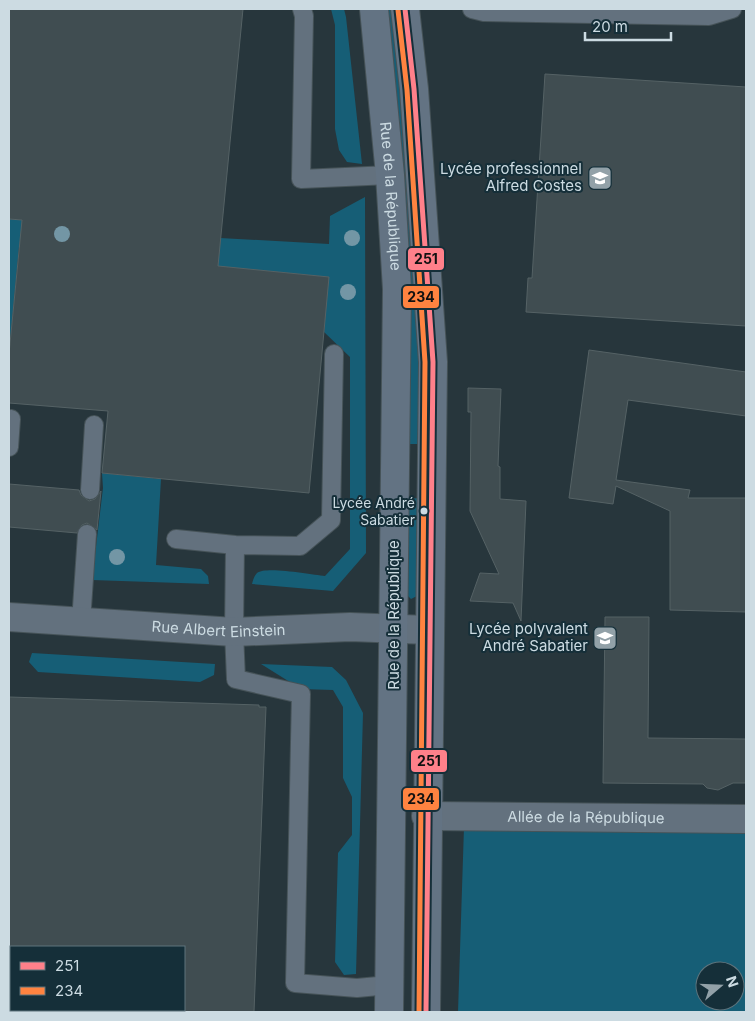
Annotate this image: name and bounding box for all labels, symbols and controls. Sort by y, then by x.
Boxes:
scale bar [585,10,671,42]
text: 20 m [592,17,628,36]
street label: Rue de la République [376,121,406,271]
place label: Lycée professionnel Alfred Costes [440,159,582,195]
school or university icon: Lycée professionnel Alfred Costes [587,165,613,191]
line badge: 251 [407,247,445,271]
text: 251 [414,250,438,267]
line badge: 234 [402,285,440,309]
text: 234 [407,288,435,305]
place label: Lycée André Sabatier [332,494,415,528]
marker: Lycée André Sabatier [419,506,429,516]
street label: Rue de la République [384,540,403,690]
street label: Rue Albert Einstein [151,617,286,641]
place label: Lycée polyvalent André Sabatier [469,619,588,655]
school or university icon: Lycée polyvalent André Sabatier [592,625,618,651]
line badge: 251 [410,749,448,773]
text: 251 [417,752,441,769]
line badge: 234 [402,787,440,811]
text: 234 [407,790,435,807]
street label: Allée de la République [507,807,665,827]
legend [10,946,185,1011]
text: 251 [55,956,79,975]
north arrow [695,961,745,1011]
text: N [723,974,743,989]
text: 234 [55,981,83,1000]

